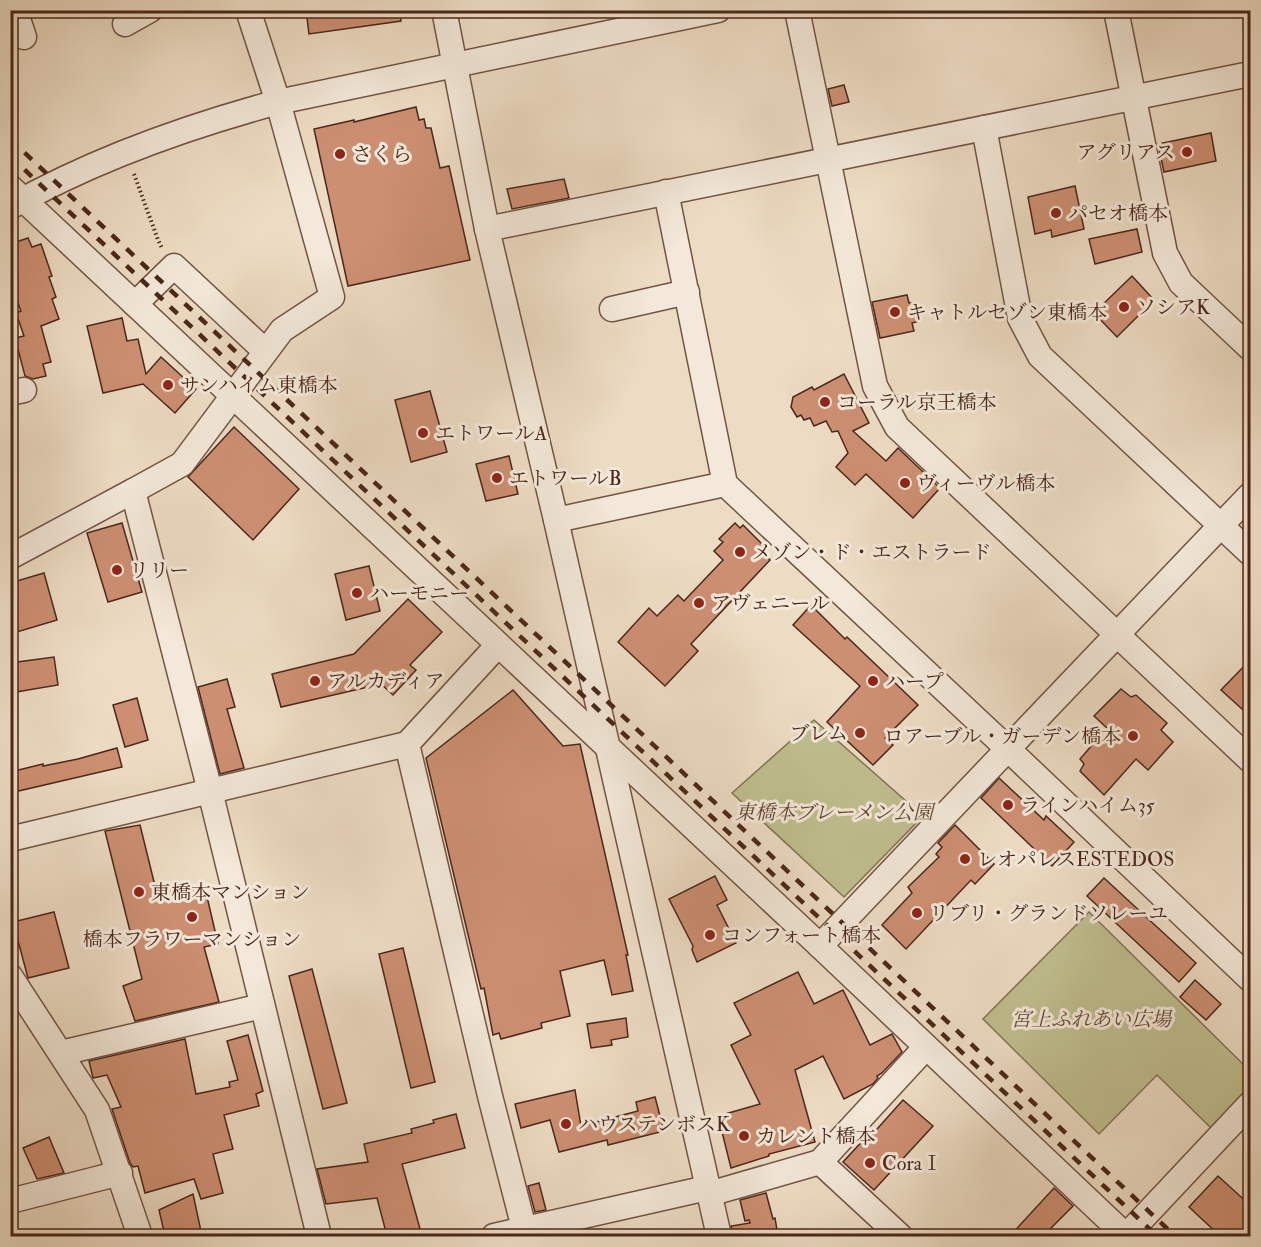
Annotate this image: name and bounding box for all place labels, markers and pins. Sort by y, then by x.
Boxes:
place label: アグリアス [1076,140,1175,165]
place label: さくら [352,142,412,167]
marker: アグリアス [1180,145,1194,159]
marker: さくら [333,147,347,161]
place label: パセオ橋本 [1068,201,1168,226]
marker: パセオ橋本 [1049,206,1063,220]
place label: ソシアK [1136,295,1211,320]
place label: キャトルセゾン東橋本 [907,300,1107,325]
marker: ソシアK [1117,300,1131,314]
marker: キャトルセゾン東橋本 [888,305,902,319]
place label: サンハイム東橋本 [180,373,338,398]
marker: サンハイム東橋本 [161,378,175,392]
place label: コーラル京王橋本 [837,390,996,415]
marker: コーラル京王橋本 [818,395,832,409]
place label: エトワールA [435,421,548,446]
marker: エトワールA [416,426,430,440]
place label: エトワールB [509,466,622,491]
marker: エトワールB [490,471,504,485]
place label: ヴィーヴル橋本 [917,471,1055,496]
marker: ヴィーヴル橋本 [898,476,912,490]
place label: メゾン・ド・エストラード [752,540,991,565]
marker: メゾン・ド・エストラード [733,545,747,559]
place label: リリー [129,558,189,583]
marker: リリー [110,563,124,577]
place label: ハーモニー [369,581,469,606]
marker: ハーモニー [350,586,364,600]
place label: アヴェニール [711,591,830,616]
marker: アヴェニール [692,596,706,610]
place label: アルカディア [327,669,445,694]
place label: ハープ [885,669,944,694]
marker: アルカディア [308,674,322,688]
marker: ハープ [866,674,880,688]
place label: ブレム [790,721,848,746]
place label: ロアーブル・ガーデン橋本 [884,724,1121,749]
marker: ブレム [853,726,867,740]
marker: ロアーブル・ガーデン橋本 [1126,729,1140,743]
place label: ラインハイム35 [1020,793,1155,818]
marker: ラインハイム35 [1001,798,1015,812]
place label: レオパレスESTEDOS [977,847,1174,872]
marker: レオパレスESTEDOS [958,852,972,866]
place label: 東橋本マンション [151,880,310,905]
marker: 東橋本マンション [132,885,146,899]
place label: リブリ・グランドソレーユ [929,901,1168,926]
marker: リブリ・グランドソレーユ [910,906,924,920]
marker: 橋本フラワーマンション [185,910,199,924]
place label: コンフォート橋本 [722,923,881,948]
place label: 橋本フラワーマンション [82,927,302,952]
marker: コンフォート橋本 [703,928,717,942]
place label: ハウステンボスK [578,1112,731,1137]
marker: ハウステンボスK [559,1117,573,1131]
place label: カレント橋本 [756,1124,876,1149]
marker: カレント橋本 [737,1129,751,1143]
place label: CoraⅠ [882,1151,942,1176]
marker: CoraⅠ [863,1156,877,1170]

